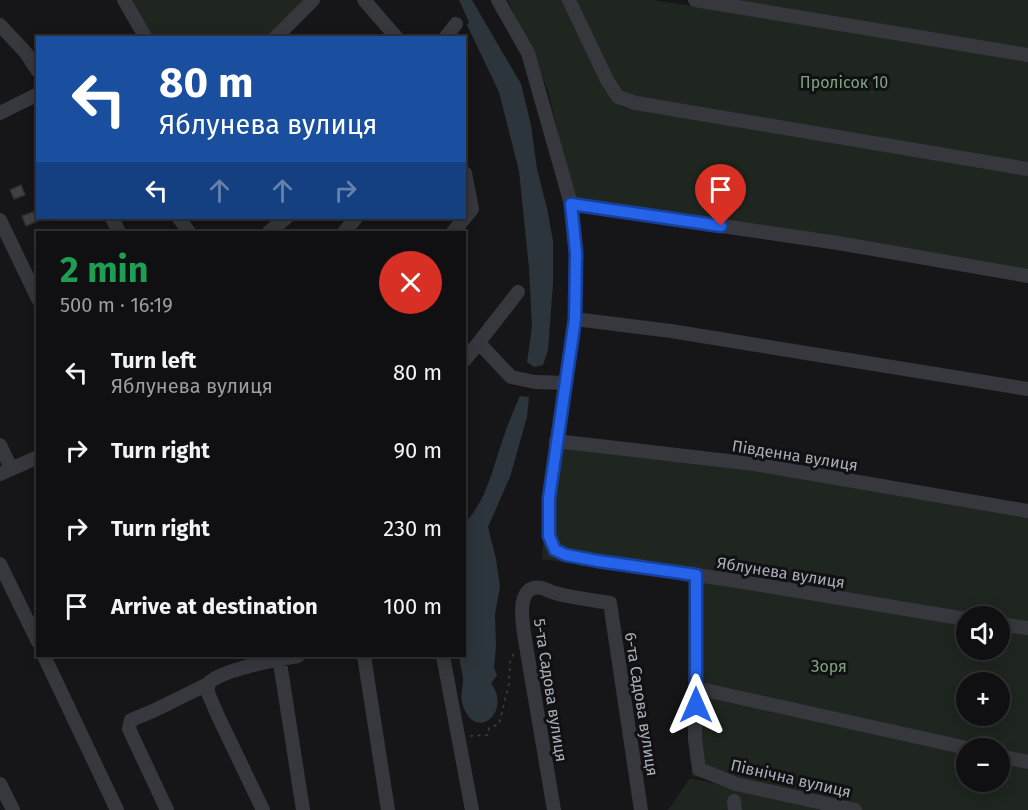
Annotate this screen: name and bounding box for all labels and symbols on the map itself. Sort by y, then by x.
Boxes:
park label: Пролісок 10 [800,73,888,92]
pin [695,164,746,226]
street label: Південна вулиця [731,436,859,475]
street label: Яблунева вулиця [716,553,846,592]
street label: 5-та Садова вулиця [530,617,571,763]
street label: 6-та Садова вулиця [621,631,662,777]
park label: Зоря [811,657,847,676]
position arrow [664,673,728,737]
street label: Північна вулиця [729,755,853,802]

